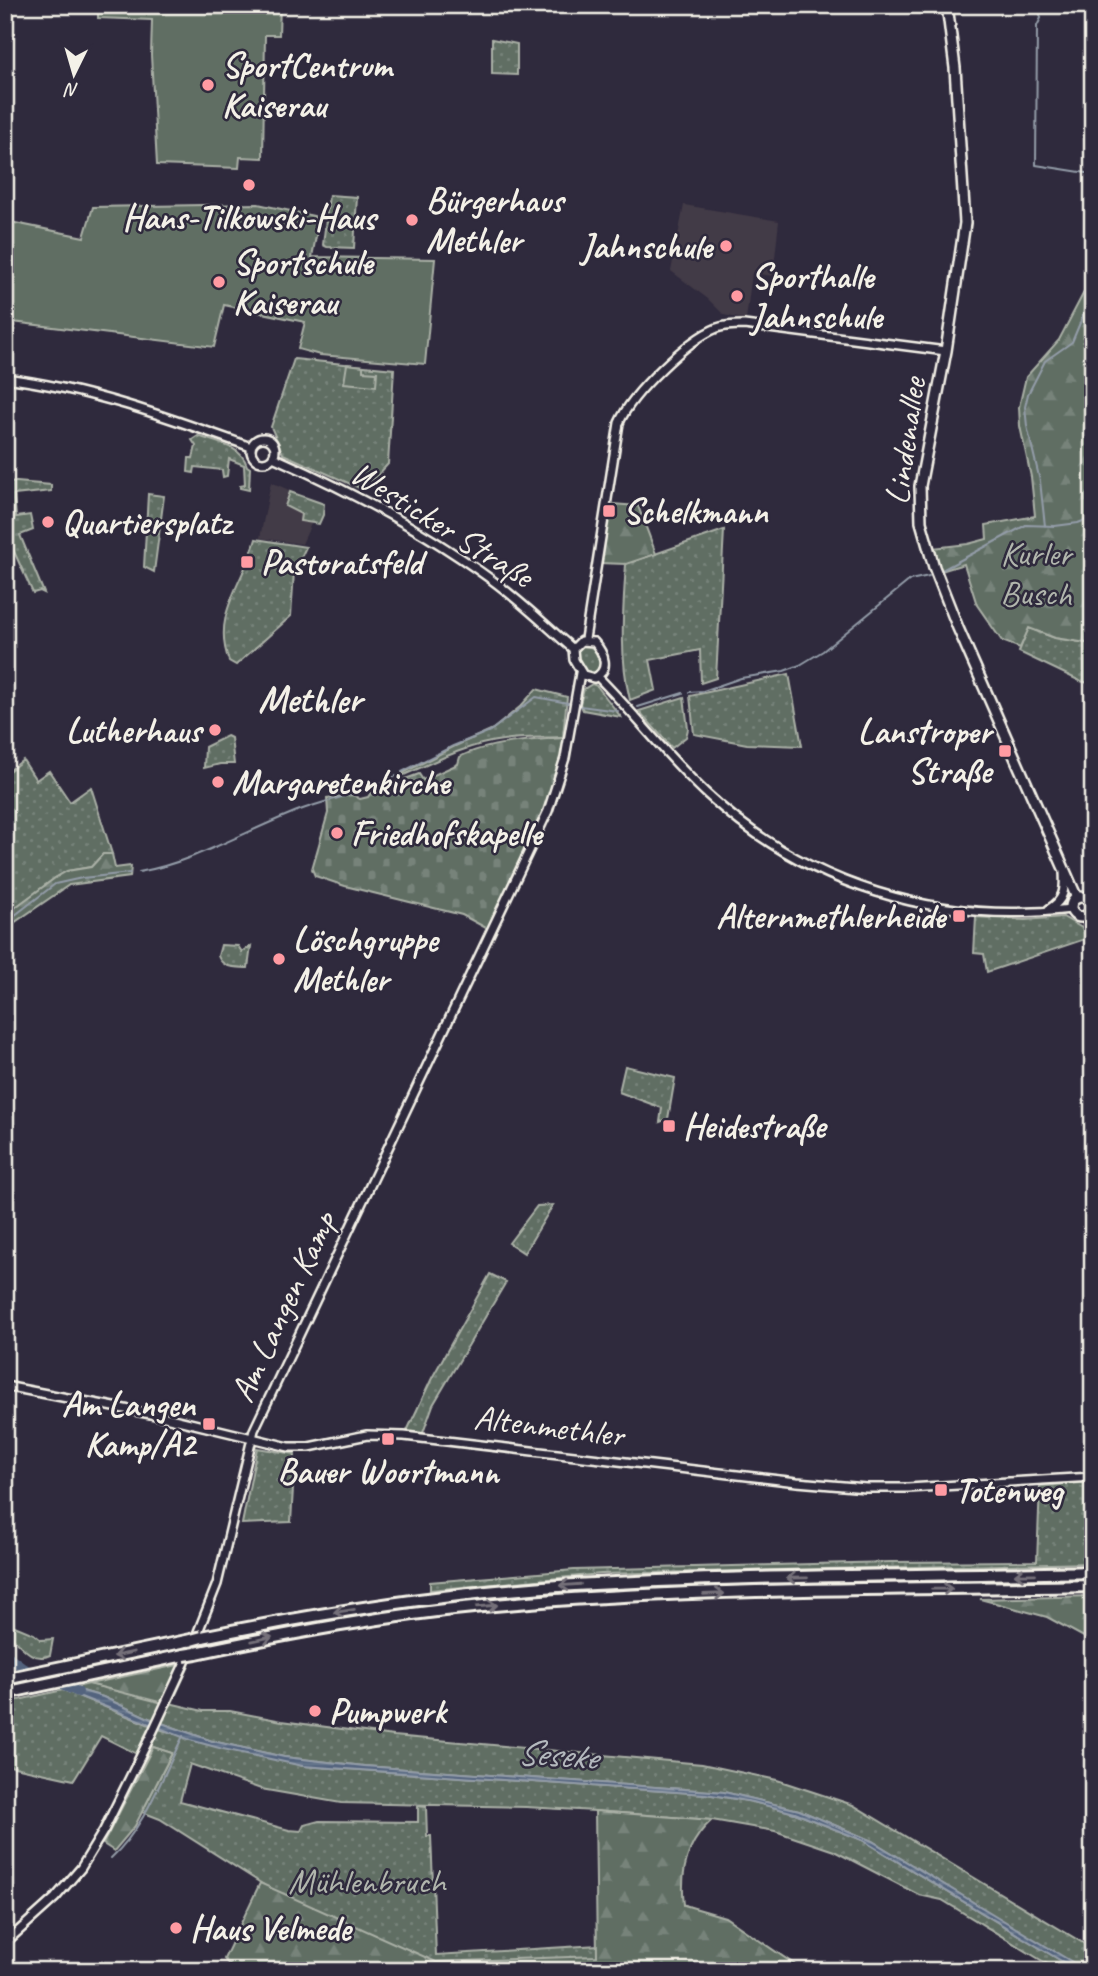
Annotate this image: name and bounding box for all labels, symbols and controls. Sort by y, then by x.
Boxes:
north arrow [38,38,108,108]
place label: SportCentrum Kaiserau [222,43,394,128]
text: N [62,77,80,102]
marker: SportCentrum Kaiserau [200,77,216,93]
marker: Hans-Tilkowski-Haus [241,177,257,193]
place label: Bürgerhaus Methler [426,178,567,263]
place label: Hans-Tilkowski-Haus [123,195,379,240]
marker: Bürgerhaus Methler [404,212,420,228]
place label: Jahnschule [579,224,714,269]
marker: Jahnschule [718,238,734,254]
place label: Sportschule Kaiserau [233,240,375,325]
place label: Sporthalle Jahnschule [749,254,884,339]
marker: Sportschule Kaiserau [211,274,227,290]
marker: Sporthalle Jahnschule [729,288,745,304]
street label: Lindenallee [874,372,937,507]
street label: Westicker Straße [342,450,544,599]
place label: Schelkmann [623,489,768,534]
place label: Quartiersplatz [62,500,235,545]
marker: Schelkmann [601,503,617,519]
marker: Quartiersplatz [40,514,56,530]
park label: Kurler Busch [1000,531,1074,616]
place label: Pastoratsfeld [261,540,428,585]
marker: Pastoratsfeld [239,554,255,570]
district label: Methler [258,676,366,723]
place label: Lutherhaus [66,708,205,753]
place label: Lanstroper Straße [858,709,994,794]
marker: Lutherhaus [207,722,223,738]
marker: Lanstroper Straße [997,743,1013,759]
place label: Margaretenkirche [232,760,452,805]
marker: Margaretenkirche [210,774,226,790]
place label: Friedhofskapelle [351,811,544,856]
marker: Friedhofskapelle [329,825,345,841]
place label: Alternmethlerheide [716,894,947,939]
marker: Alternmethlerheide [951,908,967,924]
place label: Löschgruppe Methler [293,917,440,1002]
marker: Löschgruppe Methler [271,951,287,967]
place label: Heidestraße [683,1104,828,1149]
marker: Heidestraße [661,1118,677,1134]
street label: Am Langen Kamp [219,1202,348,1409]
place label: Am Langen Kamp/A2 [62,1382,198,1467]
street label: Altenmethler [472,1394,629,1458]
marker: Am Langen Kamp/A2 [201,1416,217,1432]
marker: Bauer Woortmann [380,1431,396,1447]
place label: Bauer Woortmann [277,1449,500,1494]
place label: Totenweg [955,1468,1065,1513]
marker: Totenweg [933,1482,949,1498]
one-way arrow [1013,1567,1036,1580]
one-way arrow [786,1572,809,1585]
one-way arrow [558,1579,581,1592]
one-way arrow [930,1583,953,1596]
one-way arrow [703,1587,726,1601]
one-way arrow [476,1599,498,1612]
one-way arrow [333,1605,356,1618]
one-way arrow [250,1631,273,1645]
one-way arrow [113,1647,136,1661]
place label: Pumpwerk [329,1689,449,1734]
marker: Pumpwerk [307,1703,323,1719]
water label: Seseke [516,1728,603,1781]
park label: Mühlenbruch [288,1859,448,1904]
place label: Haus Velmede [190,1906,353,1951]
marker: Haus Velmede [168,1920,184,1936]

